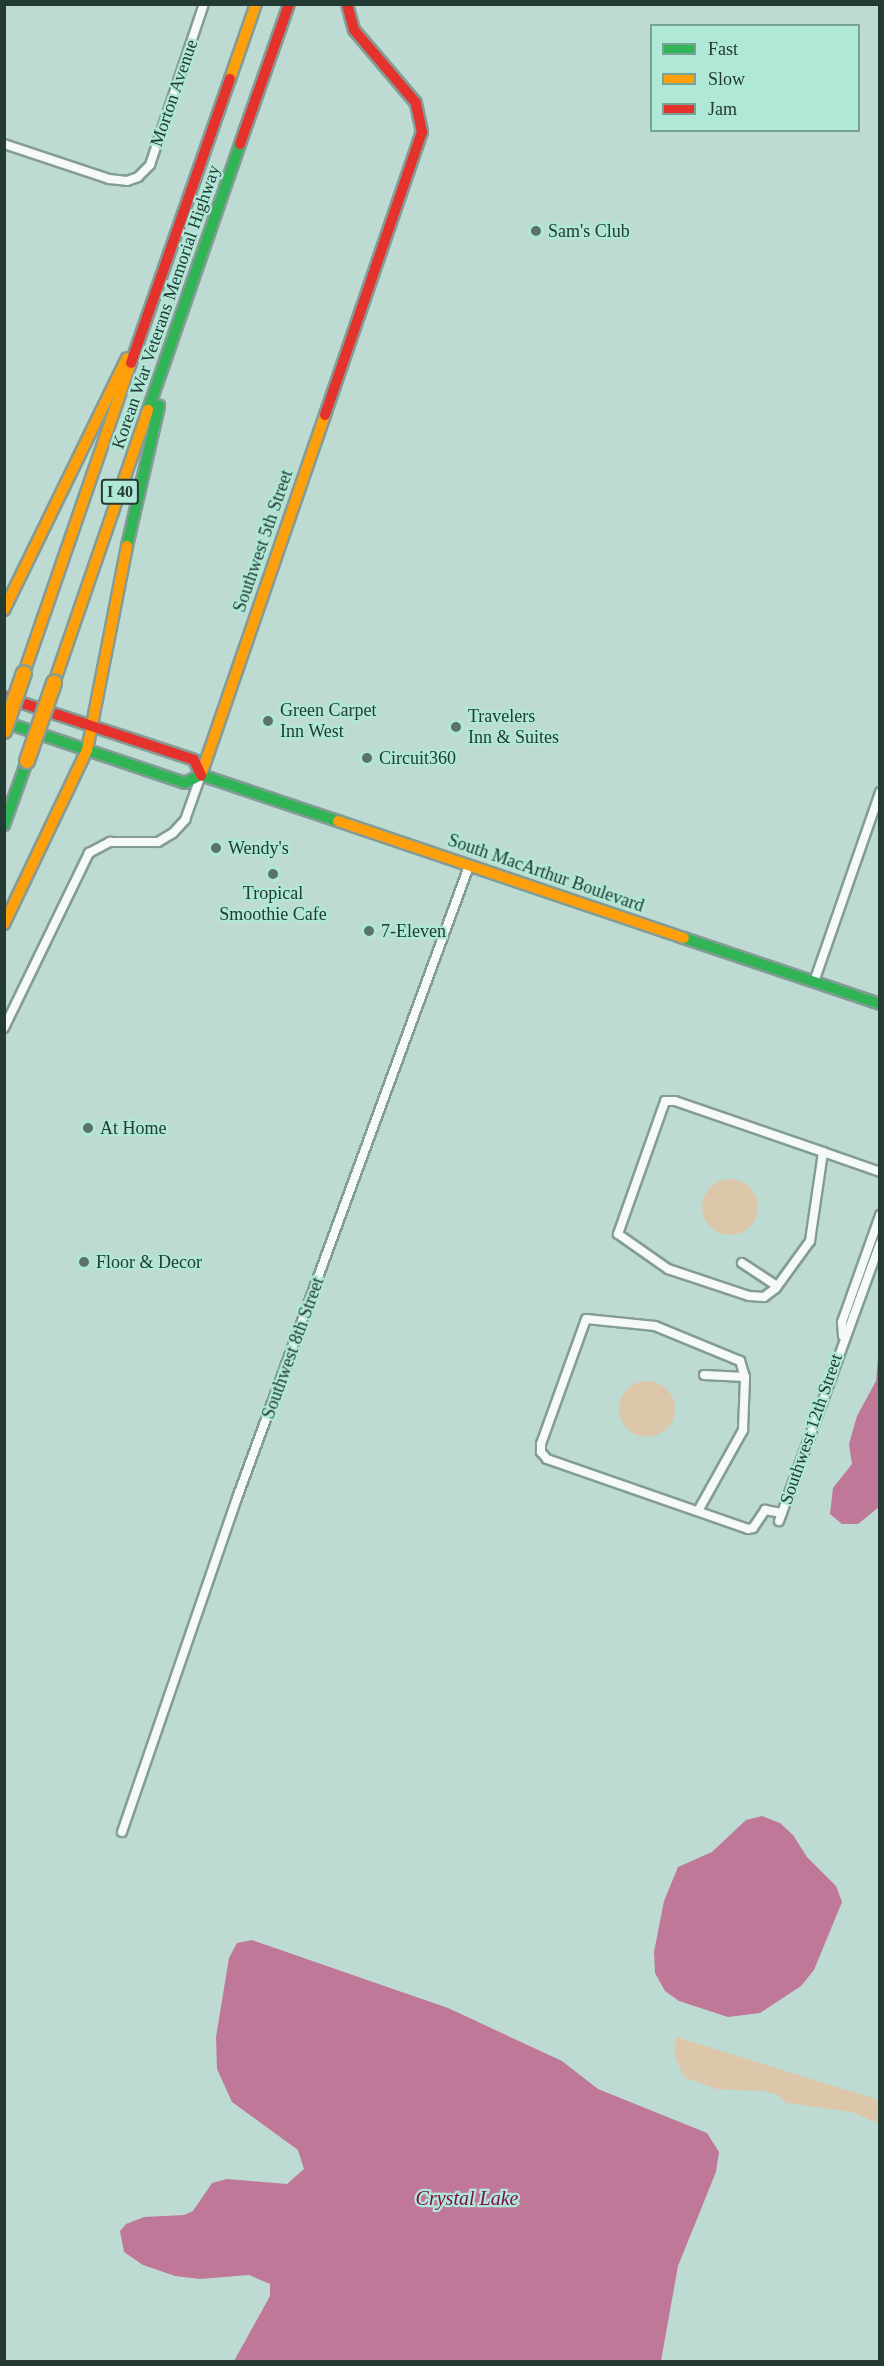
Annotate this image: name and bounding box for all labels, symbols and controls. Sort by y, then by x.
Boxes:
legend [650,24,860,132]
street label: Morton Avenue [145,36,203,150]
text: Fast [708,39,738,59]
text: Slow [708,69,745,89]
text: Jam [708,99,737,119]
street label: Korean War Veterans Memorial Highway [107,162,225,452]
place label: Sam's Club [548,220,630,242]
marker: Sam's Club [529,224,543,238]
street label: Southwest 5th Street [229,467,297,615]
road number: I 40 [100,479,140,505]
place label: Green Carpet Inn West [280,700,376,742]
place label: Travelers Inn & Suites [468,706,559,748]
marker: Green Carpet Inn West [261,714,275,728]
marker: Travelers Inn & Suites [449,720,463,734]
place label: Circuit360 [379,747,456,769]
marker: Circuit360 [360,751,374,765]
street label: South MacArthur Boulevard [445,829,647,917]
place label: Wendy's [228,837,289,859]
marker: Wendy's [209,841,223,855]
marker: Tropical Smoothie Cafe [266,867,280,881]
place label: Tropical Smoothie Cafe [219,883,327,926]
place label: 7-Eleven [381,920,446,942]
marker: 7-Eleven [362,924,376,938]
place label: At Home [100,1117,166,1139]
marker: At Home [81,1121,95,1135]
place label: Floor & Decor [96,1251,202,1273]
marker: Floor & Decor [77,1255,91,1269]
street label: Southwest 8th Street [257,1274,329,1422]
street label: Southwest 12th Street [775,1351,847,1507]
water label: Crystal Lake [416,2186,518,2210]

